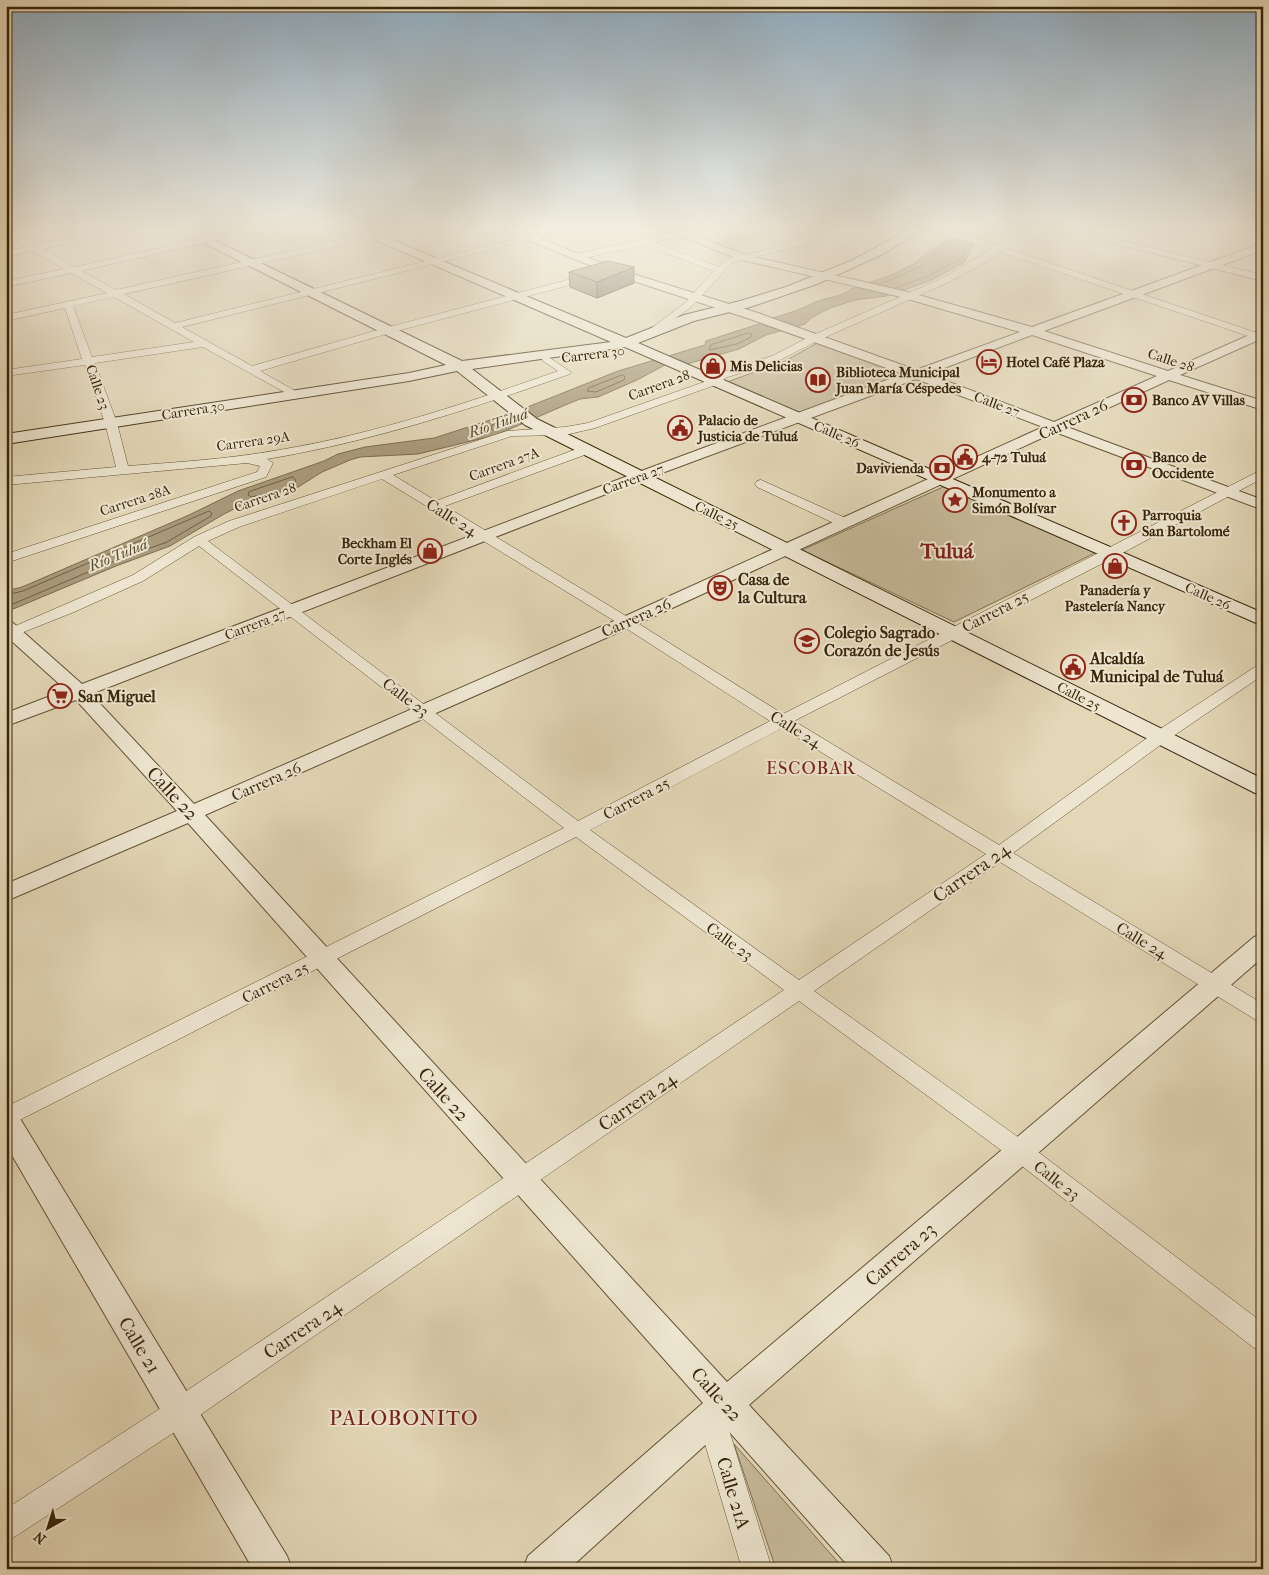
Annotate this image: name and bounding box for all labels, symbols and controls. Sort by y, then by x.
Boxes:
street label: Carrera 30 [560,342,626,367]
street label: Calle 28 [1146,345,1196,376]
hotel icon: Hotel Café Plaza [976,349,1002,375]
shop icon: Mis Delicias [700,353,726,379]
place label: Hotel Café Plaza [1006,354,1105,371]
place label: Mis Delicias [729,358,803,375]
street label: Calle 23 [82,362,113,412]
place label: Biblioteca Municipal Juan María Céspedes [834,364,962,397]
street label: Carrera 28 [626,366,692,404]
library icon: Biblioteca Municipal Juan María Céspedes [805,367,831,393]
bank icon: Banco AV Villas [1121,387,1147,413]
street label: Calle 27 [972,388,1022,421]
place label: Banco AV Villas [1152,392,1246,409]
street label: Carrera 26 [1036,395,1111,444]
street label: Carrera 30 [160,397,226,424]
water label: Río Tuluá [465,404,532,442]
place label: Palacio de Justicia de Tuluá [696,412,798,445]
public building icon: Palacio de Justicia de Tuluá [667,415,693,441]
street label: Calle 26 [811,417,863,452]
street label: Carrera 29A [215,428,292,455]
street label: Carrera 27A [467,444,542,485]
public building icon: 4-72 Tuluá [952,444,978,470]
place label: 4-72 Tuluá [981,449,1047,466]
place label: Banco de Occidente [1152,449,1214,482]
bank icon: Banco de Occidente [1121,452,1147,478]
bank icon: Davivienda [929,455,955,481]
street label: Carrera 27 [600,460,666,498]
place label: Davivienda [856,460,925,477]
street label: Carrera 28 [232,479,298,516]
street label: Carrera 28A [98,481,174,520]
place label: Monumento a Simón Bolívar [971,484,1057,517]
place icon: Monumento a Simón Bolívar [942,487,968,513]
street label: Calle 24 [423,495,481,541]
street label: Calle 25 [692,498,742,533]
place label: Parroquia San Bartolomé [1142,507,1230,540]
church icon: Parroquia San Bartolomé [1111,510,1137,536]
water label: Río Tuluá [85,534,152,575]
place label: Beckham El Corte Inglés [338,535,413,568]
shop icon: Beckham El Corte Inglés [417,538,443,564]
district label: Tuluá [920,539,975,563]
shop icon: Panadería y Pastelería Nancy [1102,553,1128,579]
place label: Casa de la Cultura [737,570,807,607]
theatre icon: Casa de la Cultura [707,575,733,601]
street label: Calle 26 [1182,579,1234,614]
place label: Panadería y Pastelería Nancy [1065,582,1167,615]
street label: Carrera 25 [959,587,1032,636]
street label: Carrera 26 [598,594,674,641]
street label: Carrera 27 [222,605,288,644]
place label: Colegio Sagrado Corazón de Jesús [824,623,939,661]
school or university icon: Colegio Sagrado Corazón de Jesús [794,628,820,654]
place label: Alcaldía Municipal de Tuluá [1089,649,1224,687]
public building icon: Alcaldía Municipal de Tuluá [1060,654,1086,680]
street label: Calle 23 [379,674,433,721]
street label: Calle 25 [1054,678,1103,715]
supermarket icon: San Miguel [47,683,73,709]
place label: San Miguel [78,687,156,707]
street label: Calle 24 [767,707,825,753]
street label: Carrera 26 [228,758,304,805]
district label: ESCOBAR [766,758,856,779]
street label: Calle 22 [142,762,203,825]
street label: Carrera 25 [600,773,673,824]
street label: Carrera 24 [929,838,1015,907]
street label: Calle 23 [703,918,757,965]
street label: Calle 24 [1113,918,1171,963]
street label: Carrera 25 [239,958,312,1007]
street label: Calle 22 [413,1063,473,1126]
street label: Carrera 24 [595,1067,681,1136]
street label: Calle 23 [1030,1157,1083,1204]
street label: Carrera 23 [861,1218,940,1291]
street label: Carrera 24 [260,1295,346,1364]
street label: Calle 21 [114,1313,165,1378]
street label: Calle 22 [686,1363,746,1426]
district label: PALOBONITO [329,1406,479,1430]
street label: Calle 21A [712,1455,755,1533]
north arrow [22,1502,72,1552]
text: N [30,1528,50,1548]

